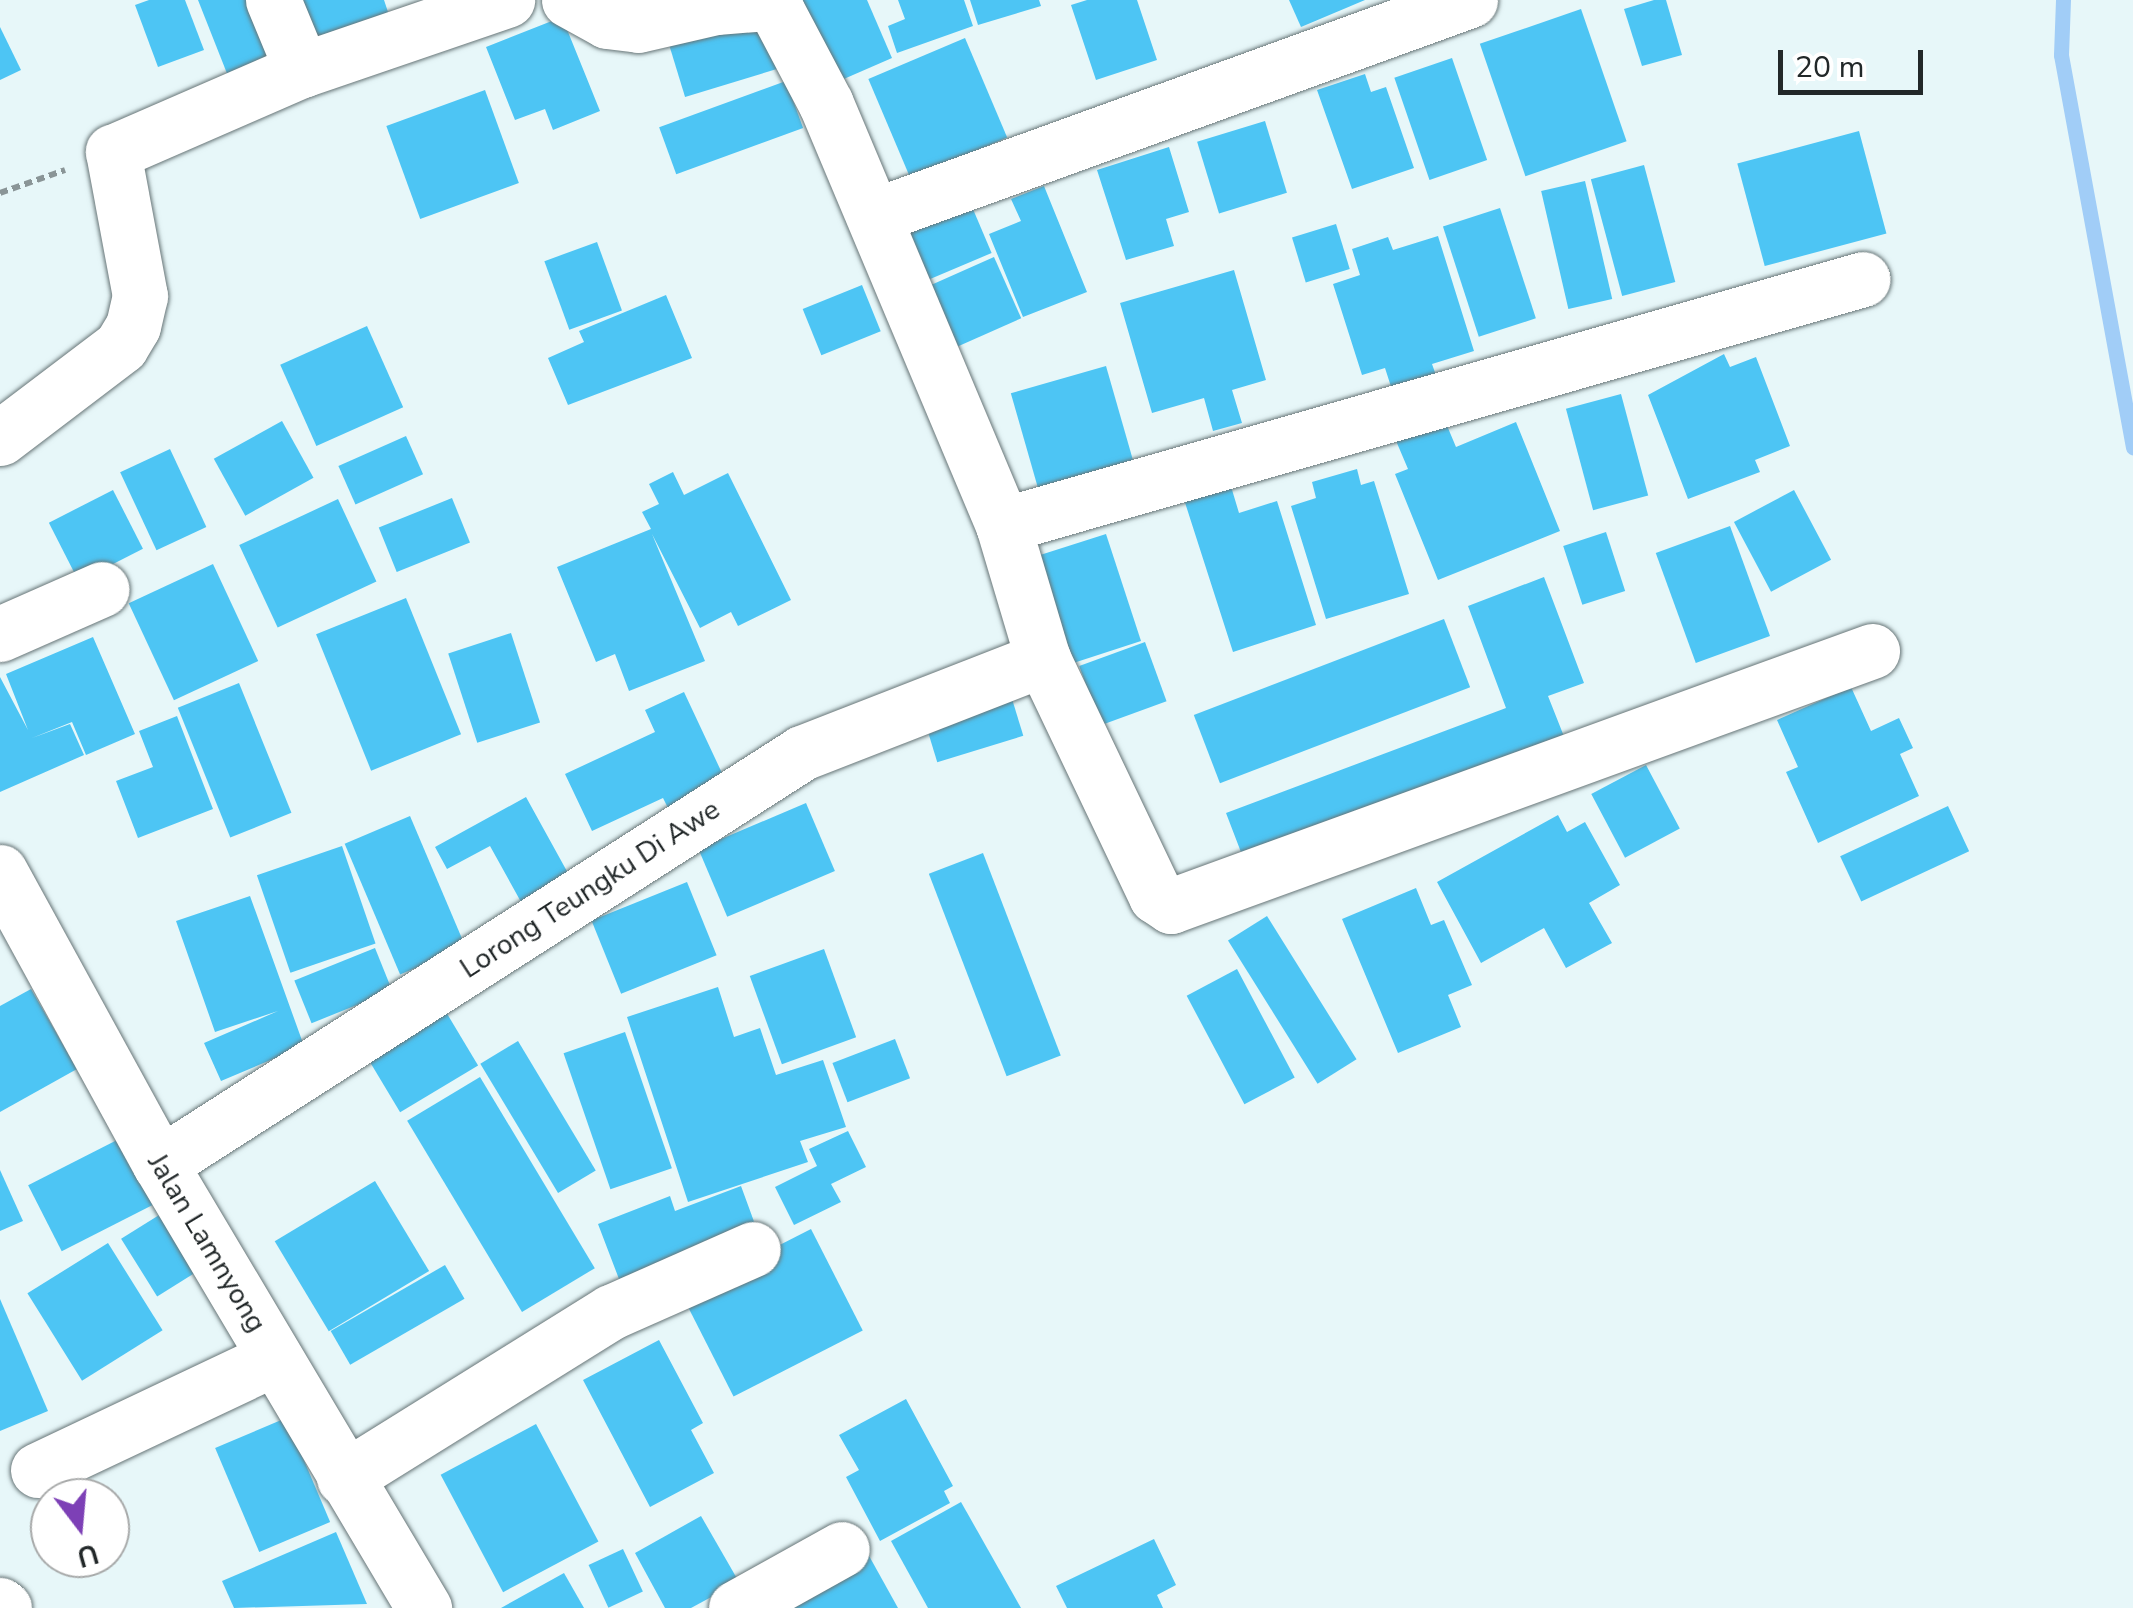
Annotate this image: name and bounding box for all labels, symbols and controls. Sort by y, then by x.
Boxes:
scale bar [1783,30,1928,92]
text: 20 m [1795,47,1864,88]
street label: Lorong Teungku Di Awe [454,793,726,985]
street label: Jalan Lamnyong [141,1148,273,1338]
north arrow [30,1478,130,1578]
text: U [73,1534,103,1576]

